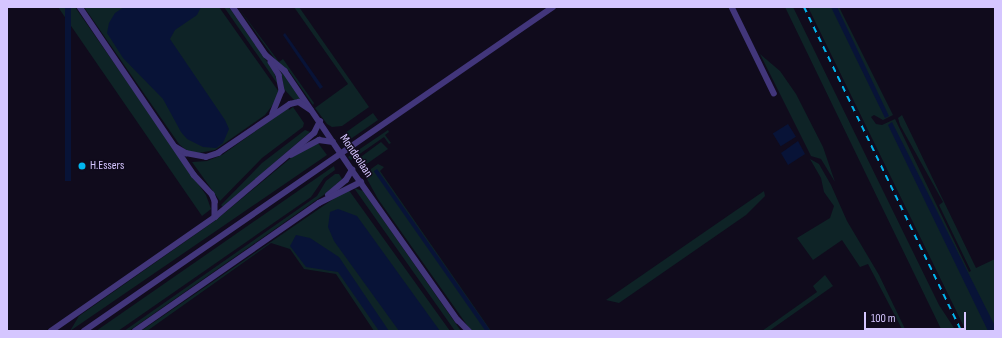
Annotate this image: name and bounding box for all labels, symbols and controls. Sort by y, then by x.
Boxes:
street label: Mondeolaan [336,132,376,180]
place label: H.Essers [90,159,124,173]
marker: H.Essers [77,161,87,171]
scale bar [866,304,968,330]
text: 100 m [871,311,896,326]

